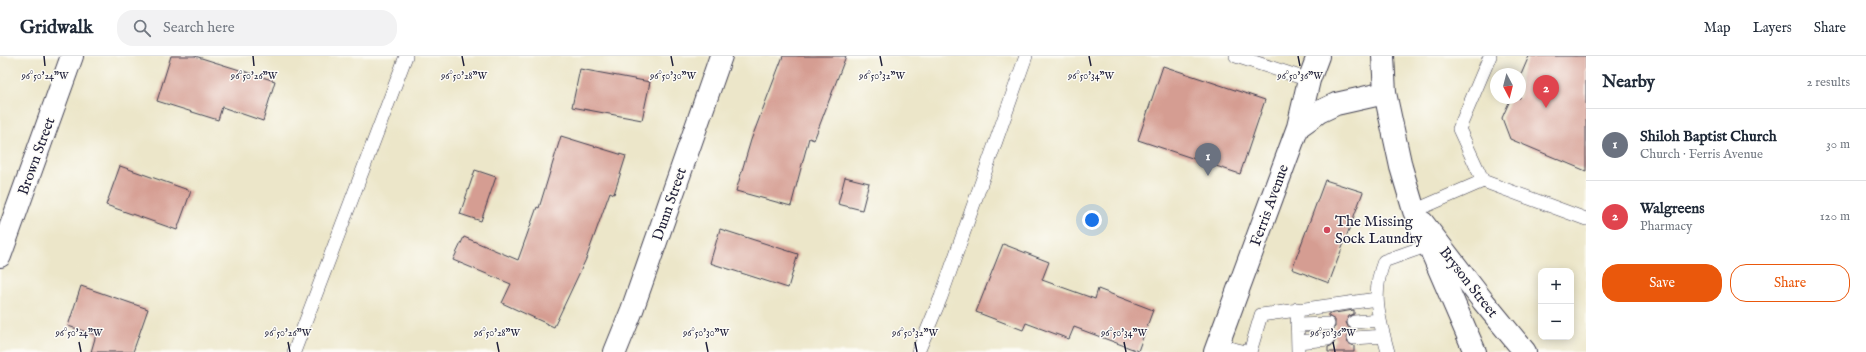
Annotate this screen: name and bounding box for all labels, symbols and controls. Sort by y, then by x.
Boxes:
search box [117,10,397,46]
text: Gridwalk [20,16,93,40]
icon: search [131,17,153,39]
text: Search here [163,18,235,37]
text: Map [1704,19,1731,37]
text: Layers [1753,19,1792,37]
text: Share [1814,19,1846,37]
north arrow [1490,68,1526,104]
text: 96°50'24"W [20,70,69,83]
text: 96°50'26"W [230,70,278,83]
text: 96°50'28"W [440,70,488,83]
text: 96°50'30"W [649,70,697,83]
text: 96°50'32"W [858,70,905,83]
text: 96°50'34"W [1067,70,1115,83]
text: 96°50'36"W [1276,70,1323,83]
text: Nearby [1602,72,1655,93]
text: 2 results [1806,74,1850,91]
pin: 2 [1533,75,1559,108]
street label: Brown Street [14,115,59,198]
text: Shiloh Baptist Church [1640,127,1777,146]
text: 1 [1613,136,1617,153]
text: 30 m [1826,136,1850,153]
pin: 1 [1195,143,1221,176]
text: Church · Ferris Avenue [1640,146,1763,163]
street label: Ferris Avenue [1246,162,1293,249]
street label: Dunn Street [648,165,691,243]
text: Walgreens [1640,199,1705,218]
text: 2 [1612,208,1618,225]
text: 120 m [1820,208,1850,225]
your location [1082,210,1102,230]
place label: The Missing Sock Laundry [1335,212,1423,248]
text: Pharmacy [1640,218,1692,235]
marker: The Missing Sock Laundry [1322,225,1332,235]
street label: Bryson Street [1435,243,1502,322]
button: Save [1602,264,1722,302]
button: Share [1730,264,1850,302]
map controls [1538,268,1574,340]
button: + [1538,268,1574,304]
button: − [1538,304,1574,340]
text: 96°50'24"W [54,327,103,340]
text: 96°50'26"W [264,327,312,340]
text: 96°50'28"W [473,327,521,340]
text: 96°50'30"W [682,327,730,340]
text: 96°50'32"W [891,327,938,340]
text: 96°50'34"W [1100,327,1148,340]
text: 96°50'36"W [1309,327,1356,340]

